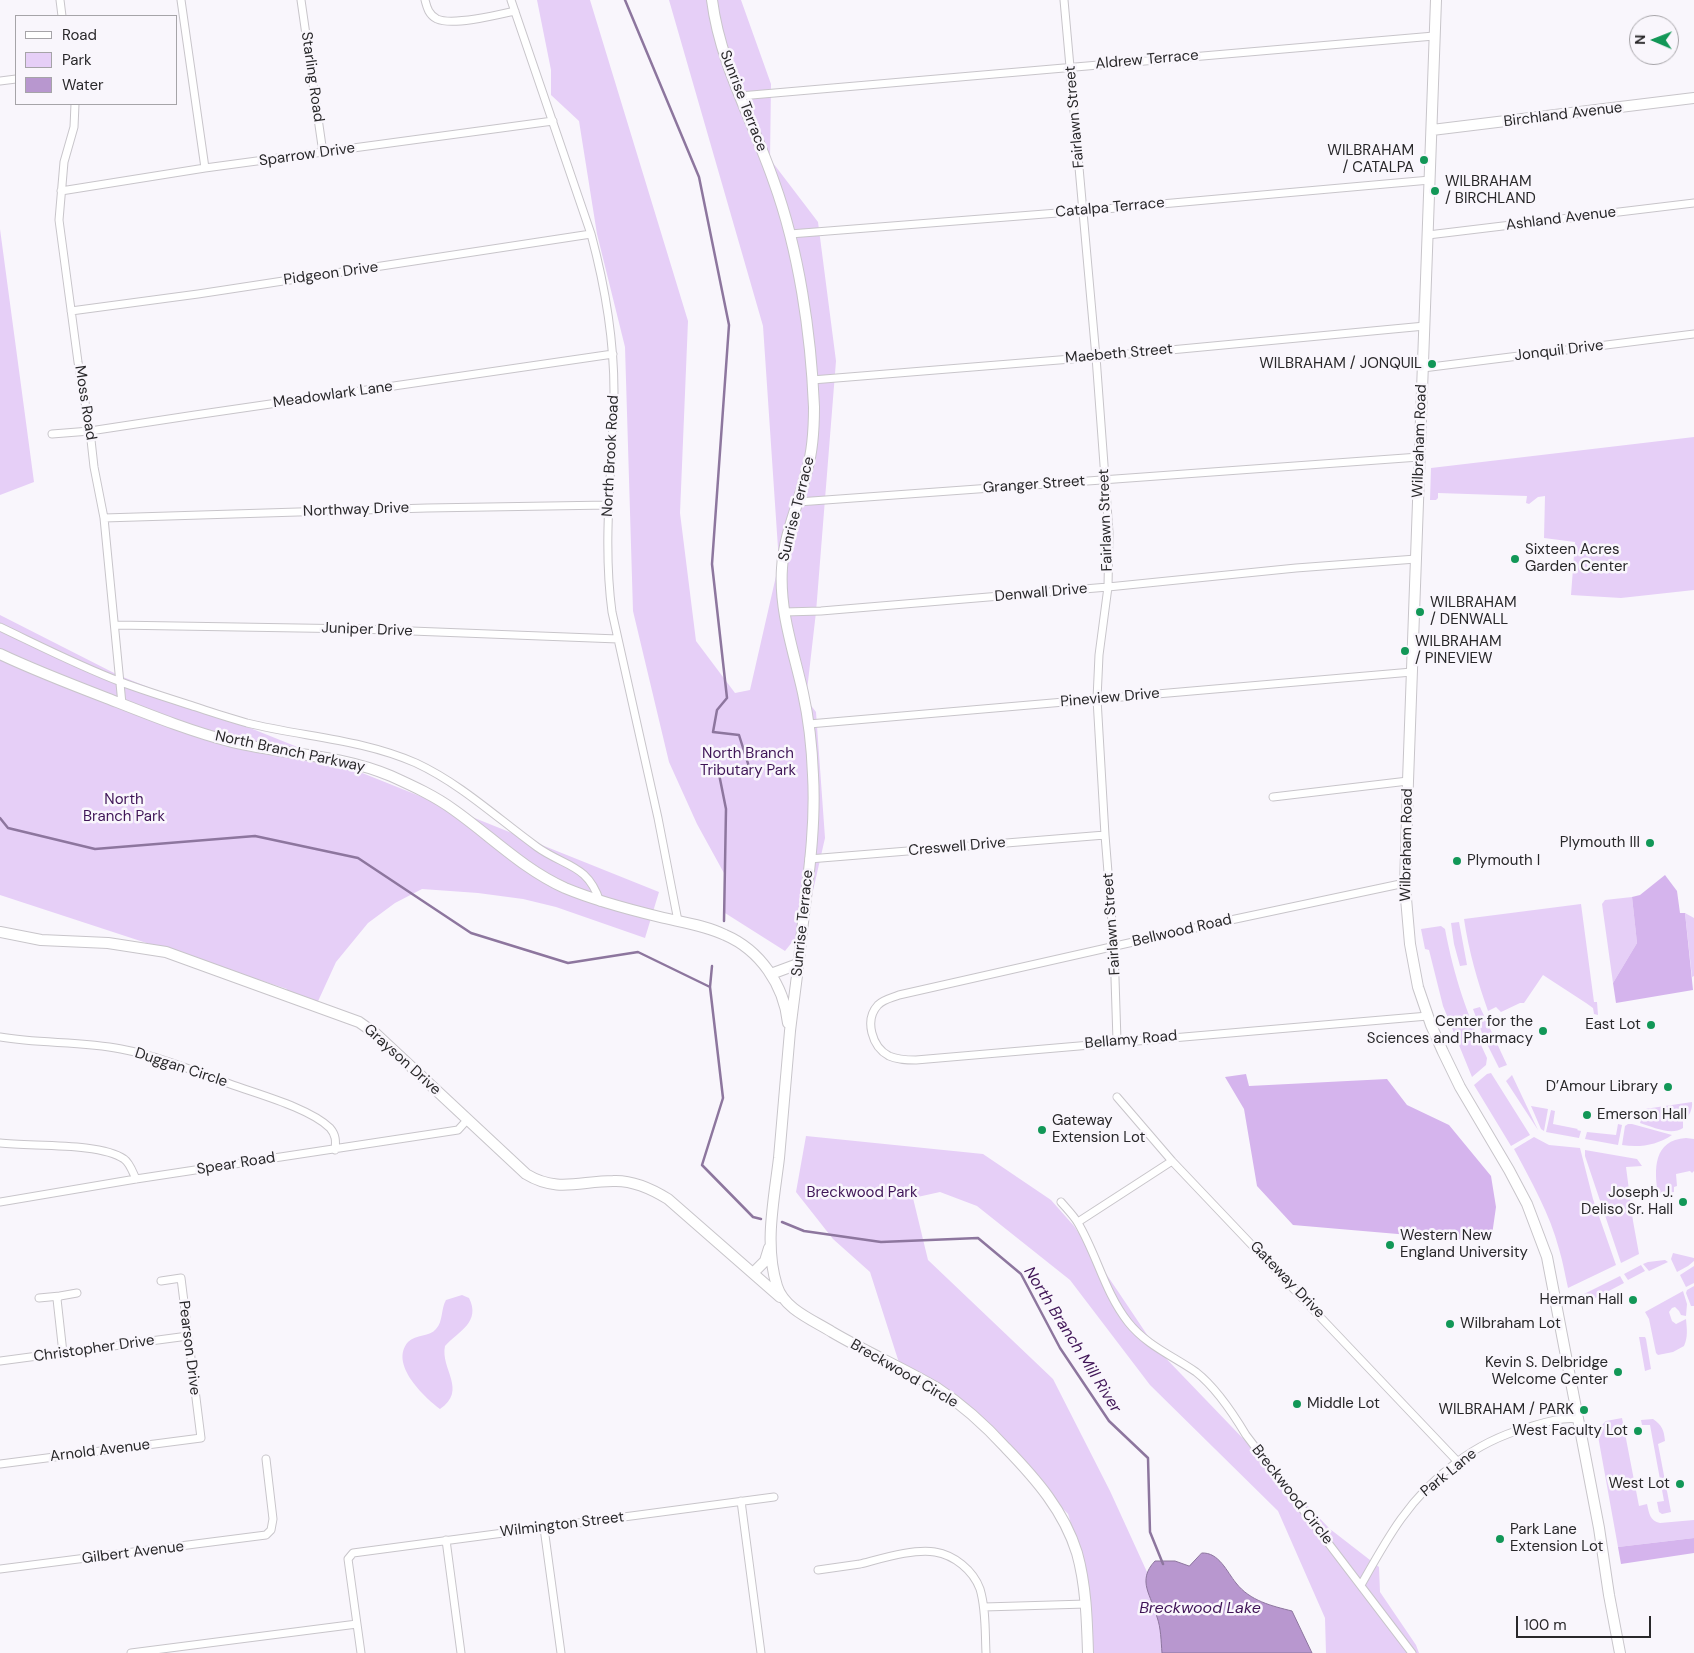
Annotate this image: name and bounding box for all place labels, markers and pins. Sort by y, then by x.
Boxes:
place label: WILBRAHAM / CATALPA [1327,142,1414,177]
marker: WILBRAHAM / CATALPA [1418,154,1430,166]
place label: WILBRAHAM / BIRCHLAND [1445,173,1536,208]
marker: WILBRAHAM / BIRCHLAND [1429,185,1441,197]
place label: WILBRAHAM / JONQUIL [1259,355,1422,373]
marker: WILBRAHAM / JONQUIL [1426,358,1438,370]
place label: Sixteen Acres Garden Center [1525,541,1628,576]
marker: Sixteen Acres Garden Center [1509,553,1521,565]
place label: WILBRAHAM / DENWALL [1430,594,1517,629]
marker: WILBRAHAM / DENWALL [1414,606,1426,618]
place label: WILBRAHAM / PINEVIEW [1415,633,1502,668]
marker: WILBRAHAM / PINEVIEW [1399,645,1411,657]
place label: Plymouth III [1560,834,1640,852]
marker: Plymouth III [1644,837,1656,849]
place label: Plymouth I [1467,852,1540,870]
marker: Plymouth I [1451,855,1463,867]
place label: Center for the Sciences and Pharmacy [1367,1013,1533,1048]
place label: East Lot [1585,1016,1641,1034]
marker: East Lot [1645,1019,1657,1031]
marker: Center for the Sciences and Pharmacy [1537,1025,1549,1037]
place label: D’Amour Library [1546,1078,1658,1096]
marker: D’Amour Library [1662,1081,1674,1093]
place label: Emerson Hall [1597,1106,1687,1124]
marker: Emerson Hall [1581,1109,1593,1121]
place label: Gateway Extension Lot [1052,1112,1145,1147]
marker: Gateway Extension Lot [1036,1124,1048,1136]
place label: Joseph J. Deliso Sr. Hall [1581,1184,1673,1219]
marker: Joseph J. Deliso Sr. Hall [1677,1196,1689,1208]
place label: Western New England University [1400,1227,1528,1262]
marker: Western New England University [1384,1239,1396,1251]
place label: Herman Hall [1540,1291,1623,1309]
marker: Herman Hall [1627,1294,1639,1306]
place label: Wilbraham Lot [1460,1315,1561,1333]
marker: Wilbraham Lot [1444,1318,1456,1330]
place label: Kevin S. Delbridge Welcome Center [1485,1354,1608,1389]
marker: Kevin S. Delbridge Welcome Center [1612,1366,1624,1378]
place label: Middle Lot [1307,1395,1380,1413]
marker: Middle Lot [1291,1398,1303,1410]
place label: WILBRAHAM / PARK [1438,1401,1574,1419]
marker: WILBRAHAM / PARK [1578,1404,1590,1416]
place label: West Faculty Lot [1512,1422,1628,1440]
marker: West Faculty Lot [1632,1425,1644,1437]
place label: West Lot [1609,1475,1670,1493]
marker: West Lot [1674,1478,1686,1490]
place label: Park Lane Extension Lot [1510,1521,1603,1556]
marker: Park Lane Extension Lot [1494,1533,1506,1545]

